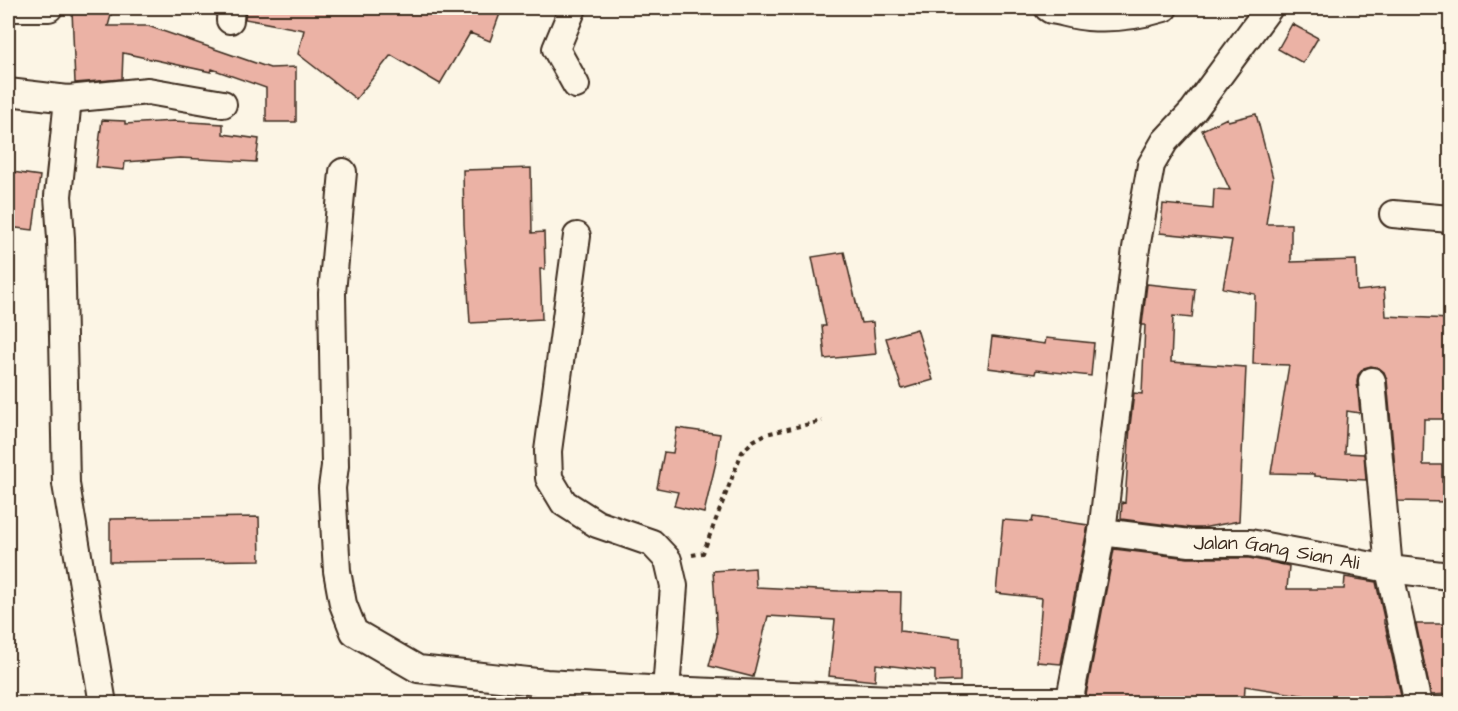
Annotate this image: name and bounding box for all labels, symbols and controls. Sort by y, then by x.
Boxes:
street label: Jalan Gang Sian Ali [1194,528,1362,577]

